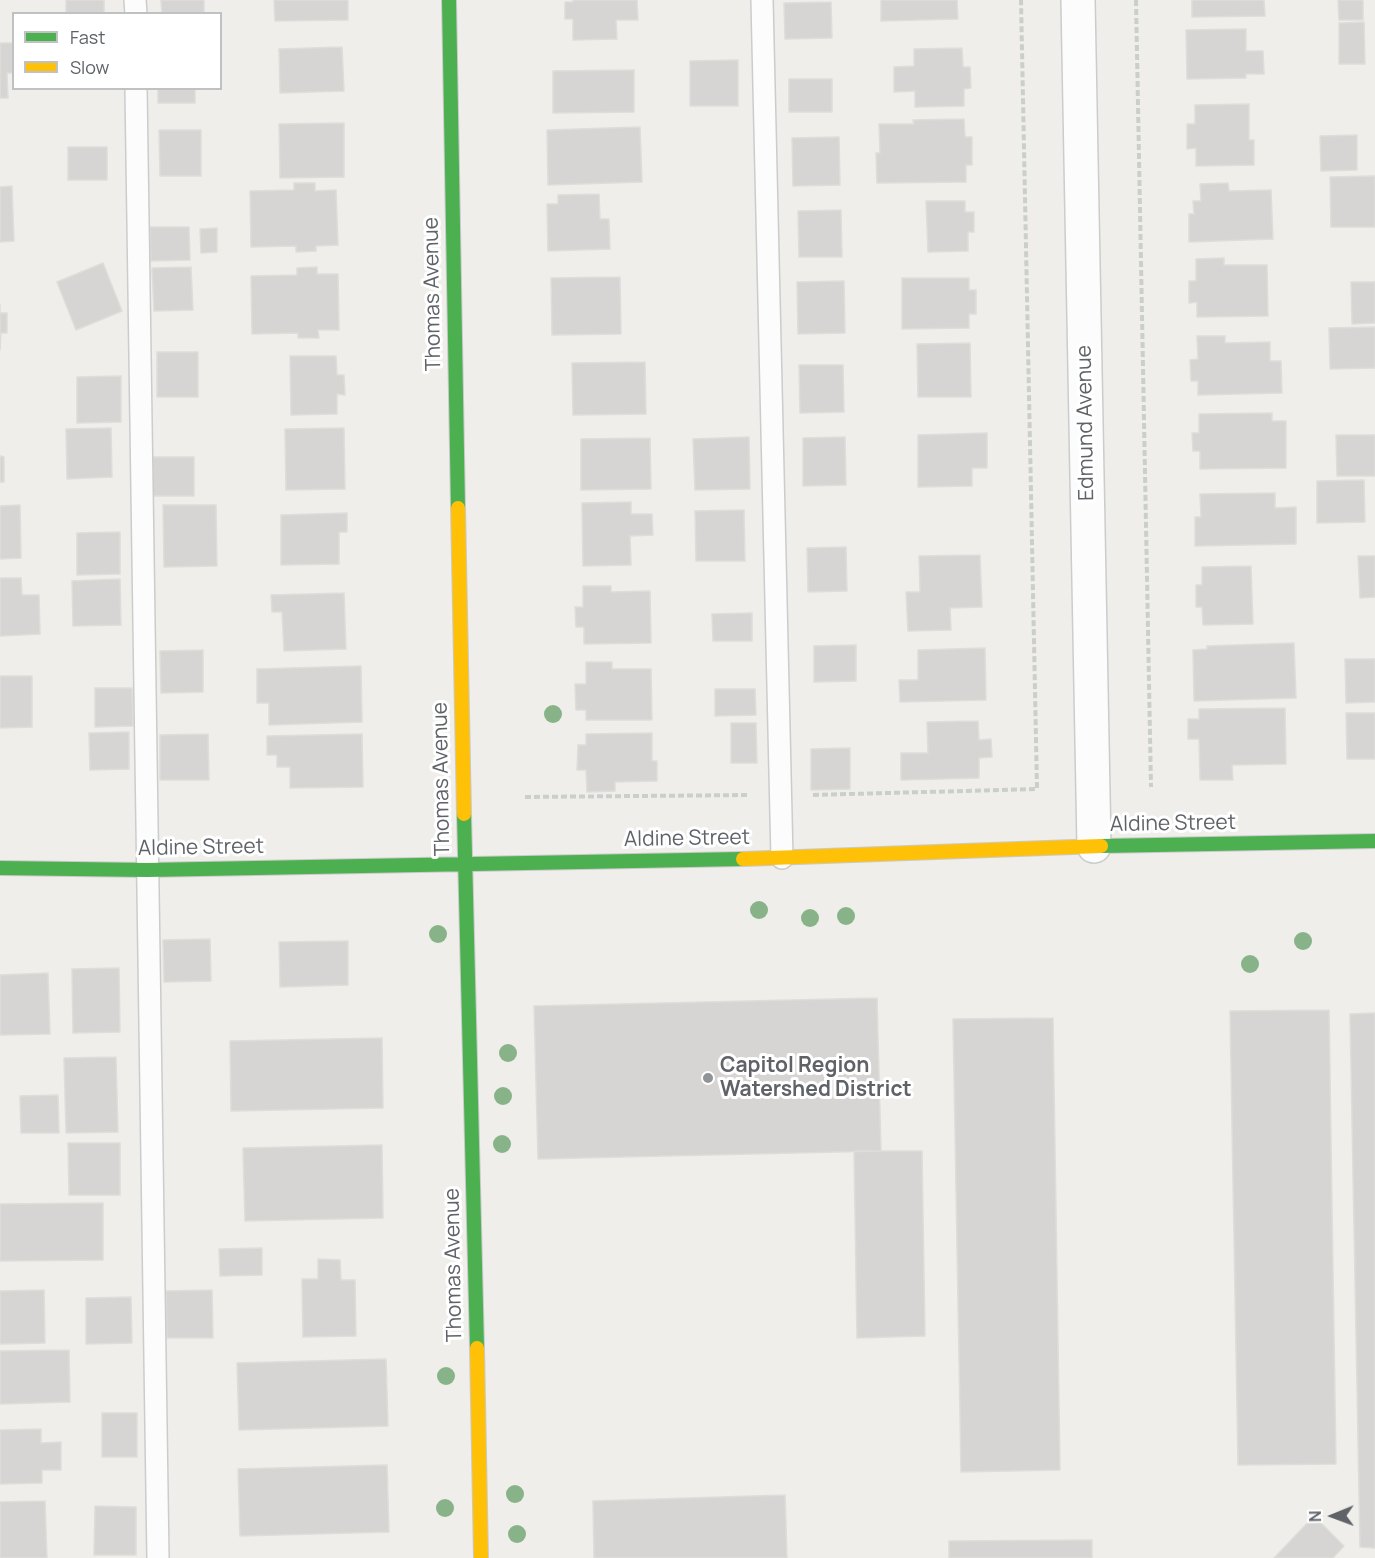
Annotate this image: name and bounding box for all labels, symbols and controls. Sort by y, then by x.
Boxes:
legend [12,12,222,90]
text: Fast [70,25,105,49]
text: Slow [70,55,109,79]
street label: Thomas Avenue [419,217,447,371]
street label: Edmund Avenue [1072,345,1100,501]
street label: Thomas Avenue [428,702,456,856]
street label: Aldine Street [1110,810,1236,838]
street label: Aldine Street [624,825,750,853]
street label: Aldine Street [138,834,264,862]
place label: Capitol Region Watershed District [720,1053,912,1103]
marker: Capitol Region Watershed District [701,1071,715,1085]
street label: Thomas Avenue [440,1188,468,1342]
north arrow [1303,1486,1363,1546]
text: N [1304,1510,1326,1522]

